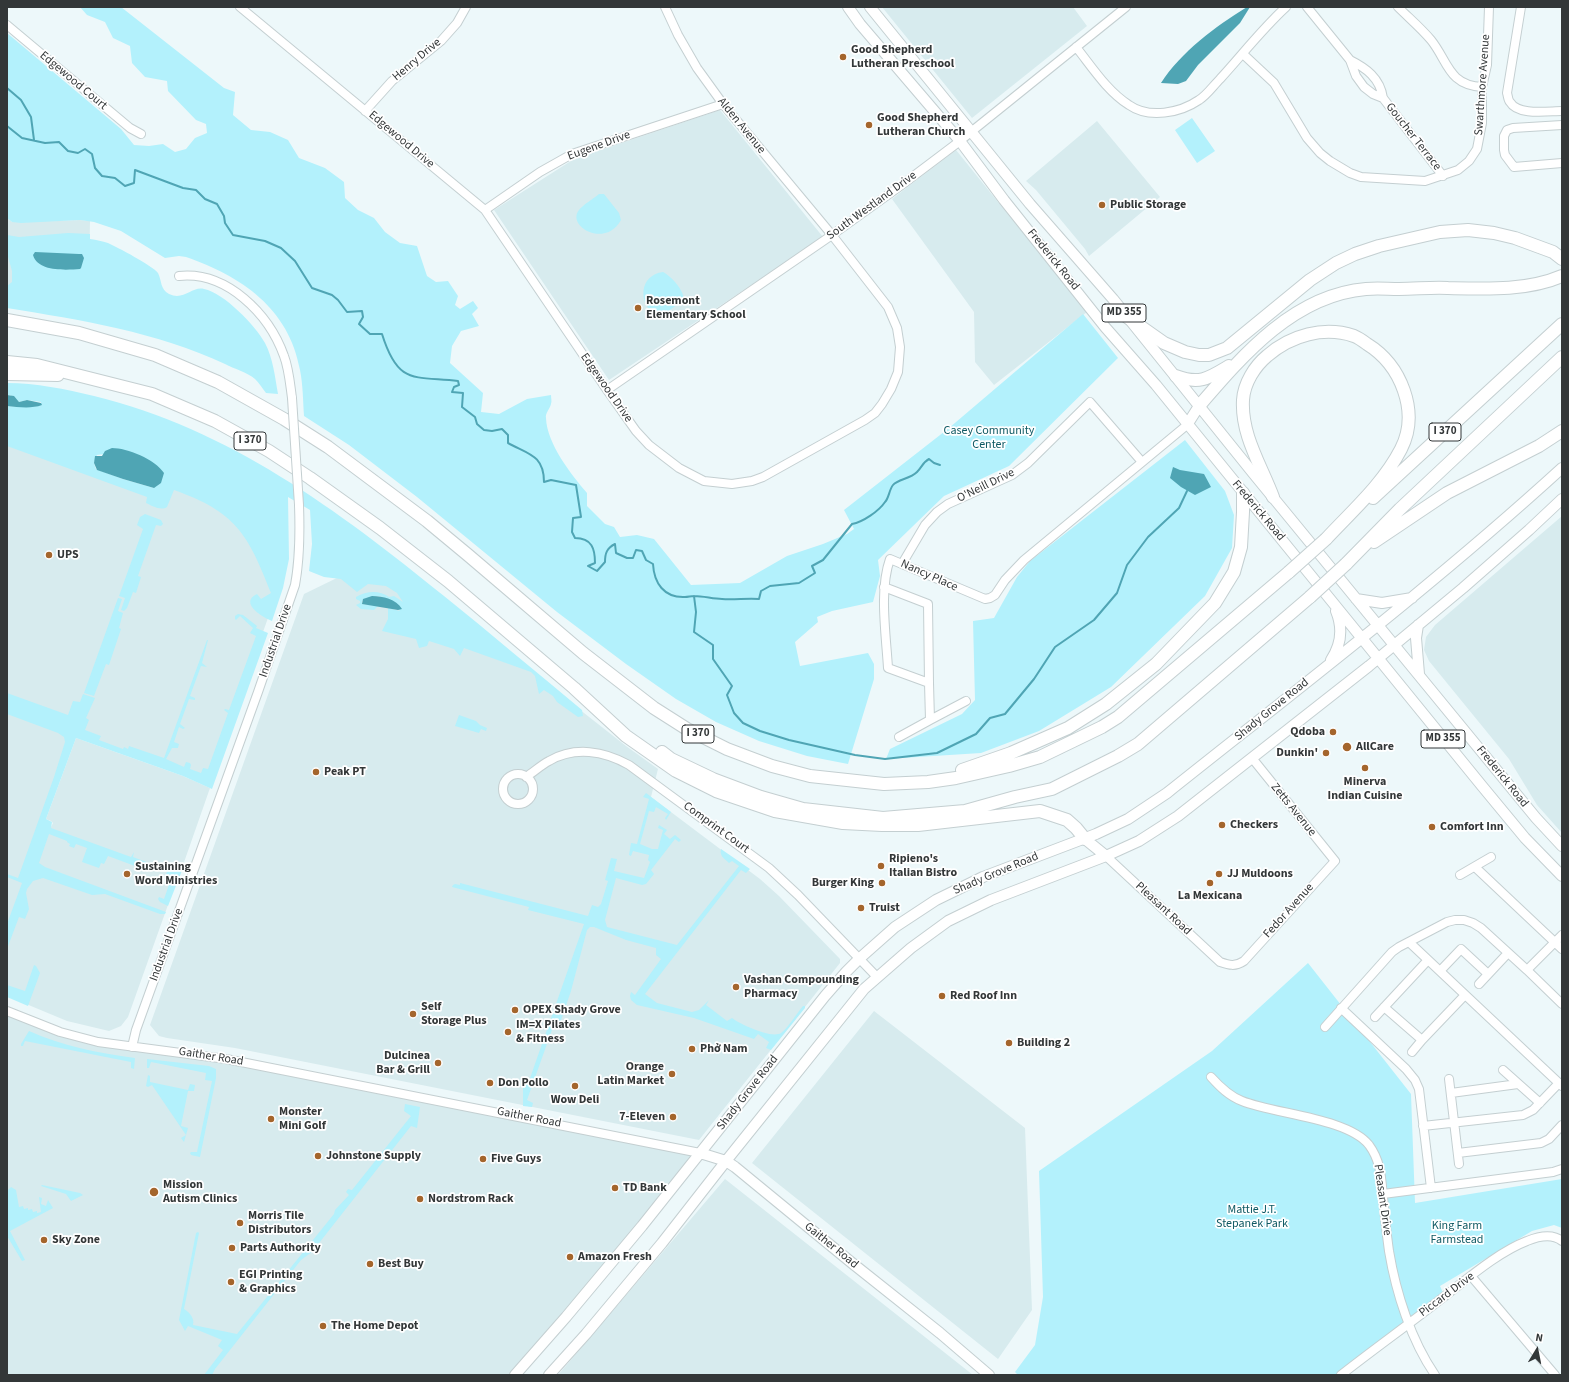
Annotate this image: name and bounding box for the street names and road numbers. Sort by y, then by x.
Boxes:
street label: Swarthmore Avenue [1472,34,1494,136]
street label: Henry Drive [390,36,444,84]
street label: Edgewood Court [36,49,110,113]
street label: Alden Avenue [714,95,768,157]
street label: Goucher Terrace [1382,100,1444,174]
street label: Edgewood Drive [365,108,437,172]
street label: Eugene Drive [566,128,632,164]
street label: South Westland Drive [824,169,920,243]
street label: Frederick Road [1024,226,1082,294]
road number: MD 355 [1102,304,1146,322]
street label: Edgewood Drive [577,351,635,425]
road number: I 370 [1429,423,1461,441]
road number: I 370 [234,432,266,450]
street label: O'Neill Drive [955,466,1017,506]
street label: Frederick Road [1228,478,1288,544]
street label: Nancy Place [898,557,960,595]
street label: Industrial Drive [257,603,295,679]
street label: Shady Grove Road [1232,676,1312,744]
road number: I 370 [682,725,714,743]
road number: MD 355 [1421,730,1465,748]
street label: Frederick Road [1473,743,1531,811]
street label: Zetts Avenue [1267,781,1319,839]
street label: Comprint Court [680,799,752,857]
street label: Shady Grove Road [951,850,1041,898]
street label: Pleasant Road [1132,879,1194,939]
street label: Fedor Avenue [1261,881,1317,941]
street label: Industrial Drive [147,907,187,983]
street label: Gaither Road [178,1045,244,1069]
street label: Shady Grove Road [714,1053,782,1133]
street label: Gaither Road [496,1105,562,1131]
street label: Pleasant Drive [1370,1163,1394,1237]
street label: Gaither Road [801,1220,861,1272]
street label: Piccard Drive [1417,1270,1477,1320]

